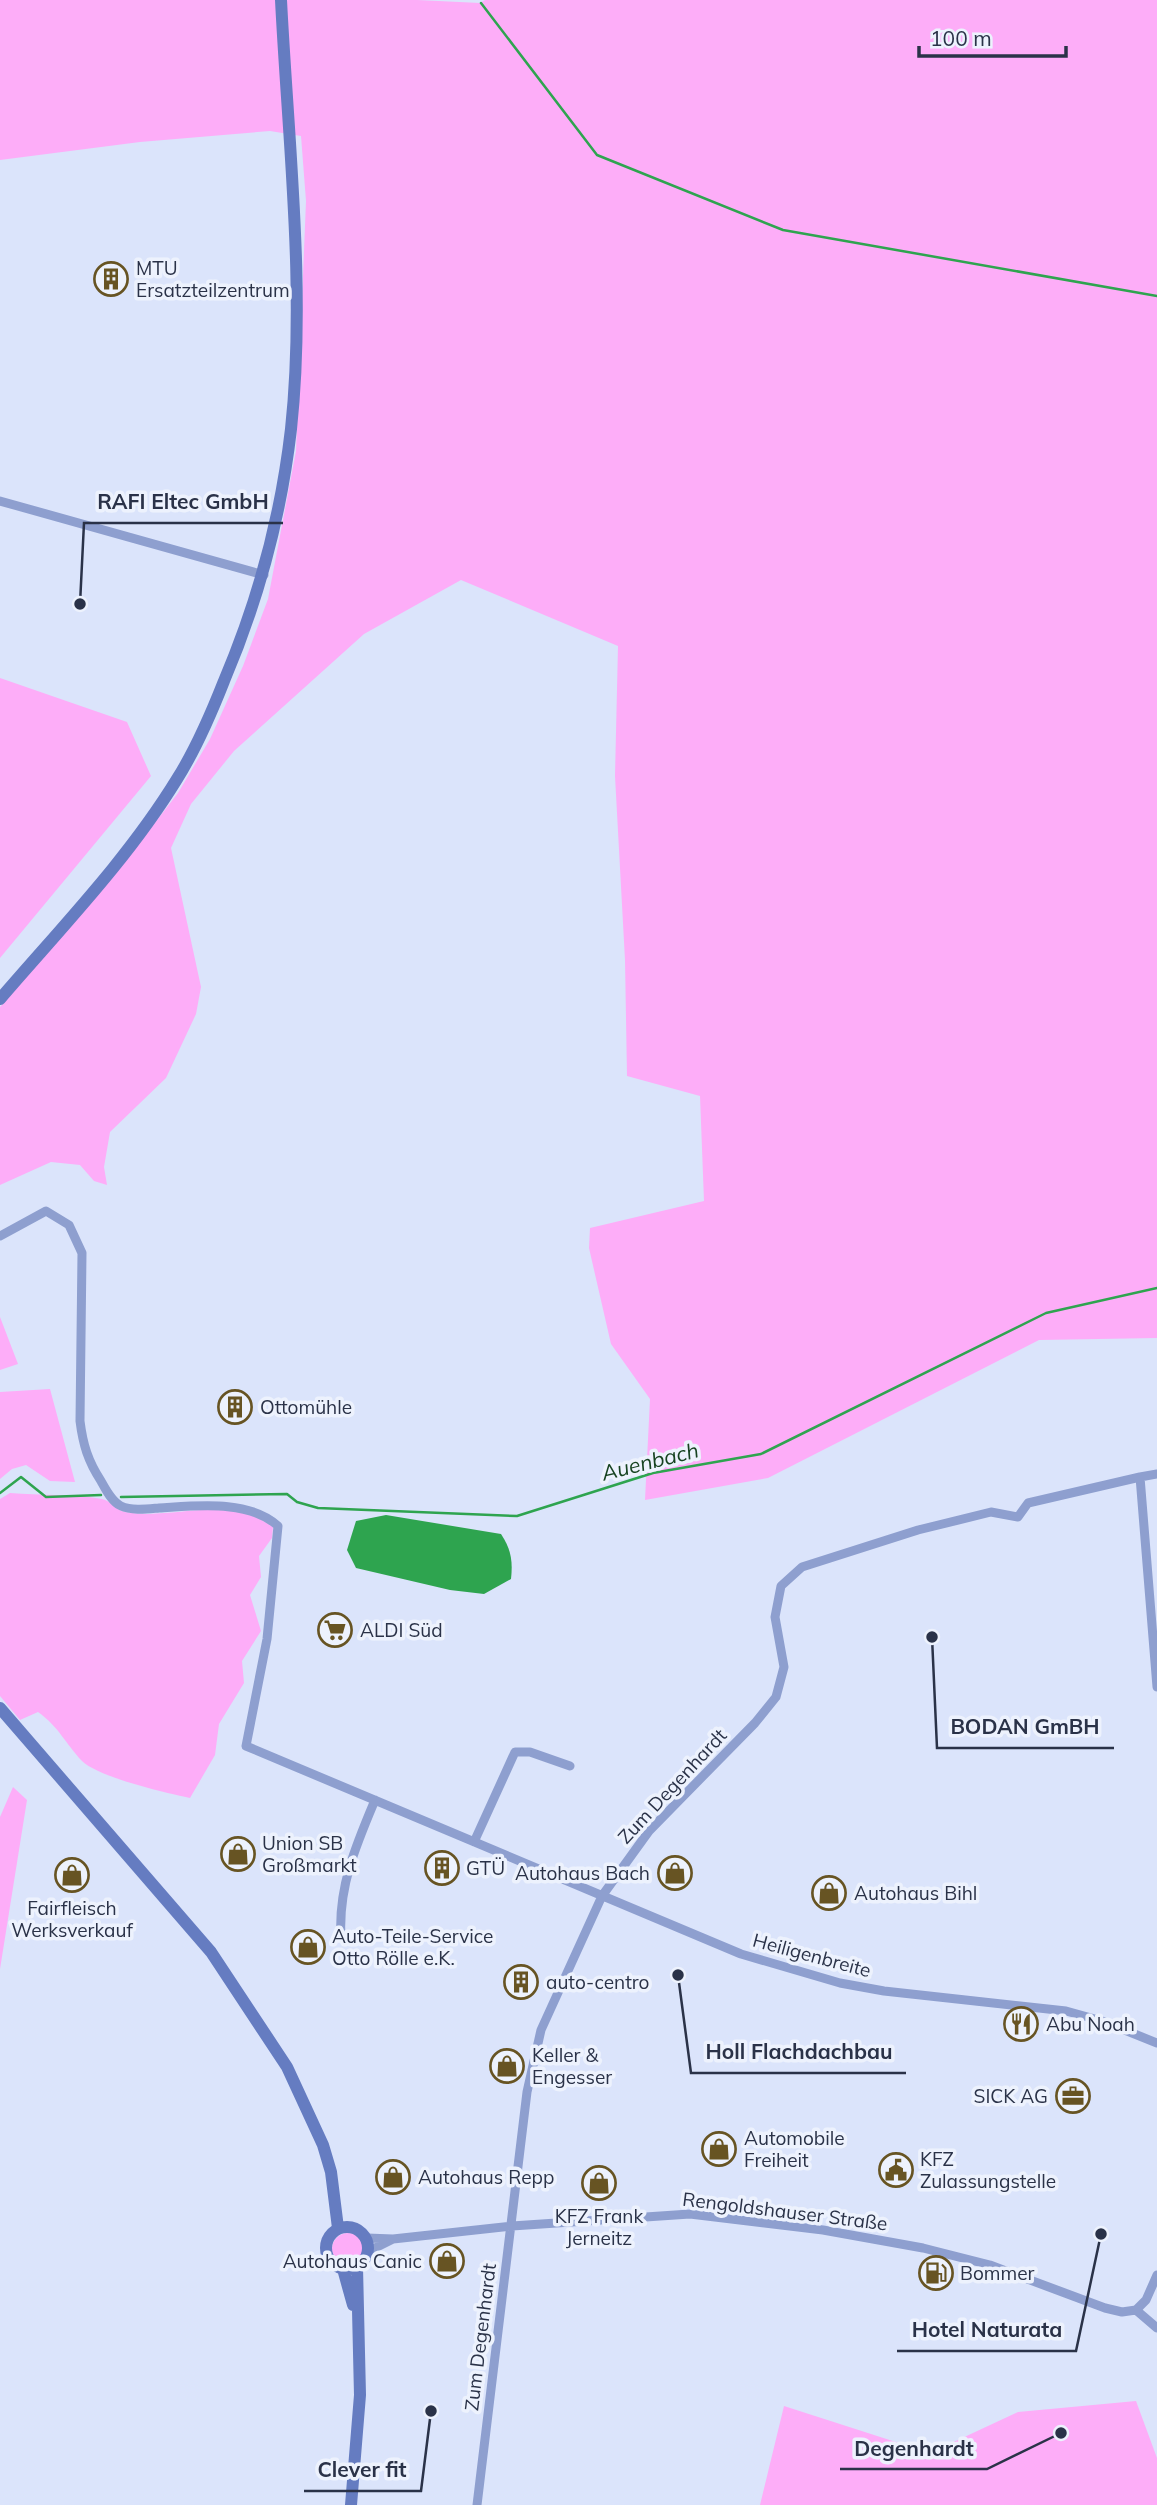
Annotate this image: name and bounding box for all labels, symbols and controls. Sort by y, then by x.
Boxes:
scale bar [919,14,1066,58]
text: 100 m [930,25,992,51]
place label: MTU Ersatzteilzentrum [136,256,290,302]
building icon: MTU Ersatzteilzentrum [92,260,130,298]
callout: RAFI Eltec GmbH [84,481,283,523]
text: RAFI Eltec GmbH [97,488,269,514]
building icon: Ottomühle [216,1388,254,1426]
place label: Ottomühle [260,1395,352,1419]
water label: Auenbach [598,1436,701,1486]
supermarket icon: ALDI Süd [316,1611,354,1649]
place label: ALDI Süd [360,1618,443,1642]
callout: BODAN GmBH [937,1706,1114,1748]
text: BODAN GmBH [950,1713,1100,1739]
street label: Zum Degenhardt [613,1723,732,1849]
place label: Union SB Großmarkt [262,1831,357,1877]
shop icon: Union SB Großmarkt [219,1835,257,1873]
building icon: GTÜ [423,1849,461,1887]
shop icon: Autohaus Bach [656,1854,694,1892]
shop icon: Fairfleisch Werksverkauf [53,1856,91,1894]
place label: GTÜ [466,1856,505,1880]
place label: Autohaus Bach [515,1861,650,1885]
shop icon: Autohaus Bihl [810,1874,848,1912]
place label: Autohaus Bihl [854,1881,977,1905]
place label: Fairfleisch Werksverkauf [11,1896,133,1942]
place label: Auto-Teile-Service Otto Rölle e.K. [332,1924,493,1970]
shop icon: Auto-Teile-Service Otto Rölle e.K. [289,1928,327,1966]
street label: Heiligenbreite [750,1928,874,1982]
building icon: auto-centro [502,1963,540,2001]
place label: auto-centro [546,1970,649,1994]
restaurant icon: Abu Noah [1002,2005,1040,2043]
place label: Abu Noah [1046,2012,1135,2036]
callout: Holl Flachdachbau [691,2031,906,2073]
text: Holl Flachdachbau [705,2038,893,2064]
place label: Keller & Engesser [532,2043,612,2089]
shop icon: Keller & Engesser [488,2047,526,2085]
office icon: SICK AG [1054,2077,1092,2115]
place label: SICK AG [974,2084,1048,2108]
place label: Automobile Freiheit [744,2126,845,2172]
shop icon: Automobile Freiheit [700,2130,738,2168]
place label: KFZ Zulassungstelle [920,2147,1056,2193]
public building icon: KFZ Zulassungstelle [877,2151,915,2189]
shop icon: Autohaus Repp [374,2158,412,2196]
shop icon: KFZ Frank Jerneitz [580,2164,618,2202]
place label: Autohaus Repp [418,2165,554,2189]
street label: Rengoldshauser Straße [681,2187,889,2235]
place label: KFZ Frank Jerneitz [555,2204,643,2250]
shop icon: Autohaus Canic [428,2242,466,2280]
place label: Autohaus Canic [283,2249,422,2273]
fuel station icon: Bommer [917,2254,955,2292]
street label: Zum Degenhardt [459,2261,501,2412]
place label: Bommer [960,2261,1034,2285]
callout: Hotel Naturata [897,2309,1076,2351]
text: Hotel Naturata [912,2316,1062,2342]
callout: Degenhardt [840,2427,987,2469]
text: Degenhardt [854,2435,974,2461]
callout: Clever fit [304,2449,421,2491]
text: Clever fit [317,2456,407,2482]

